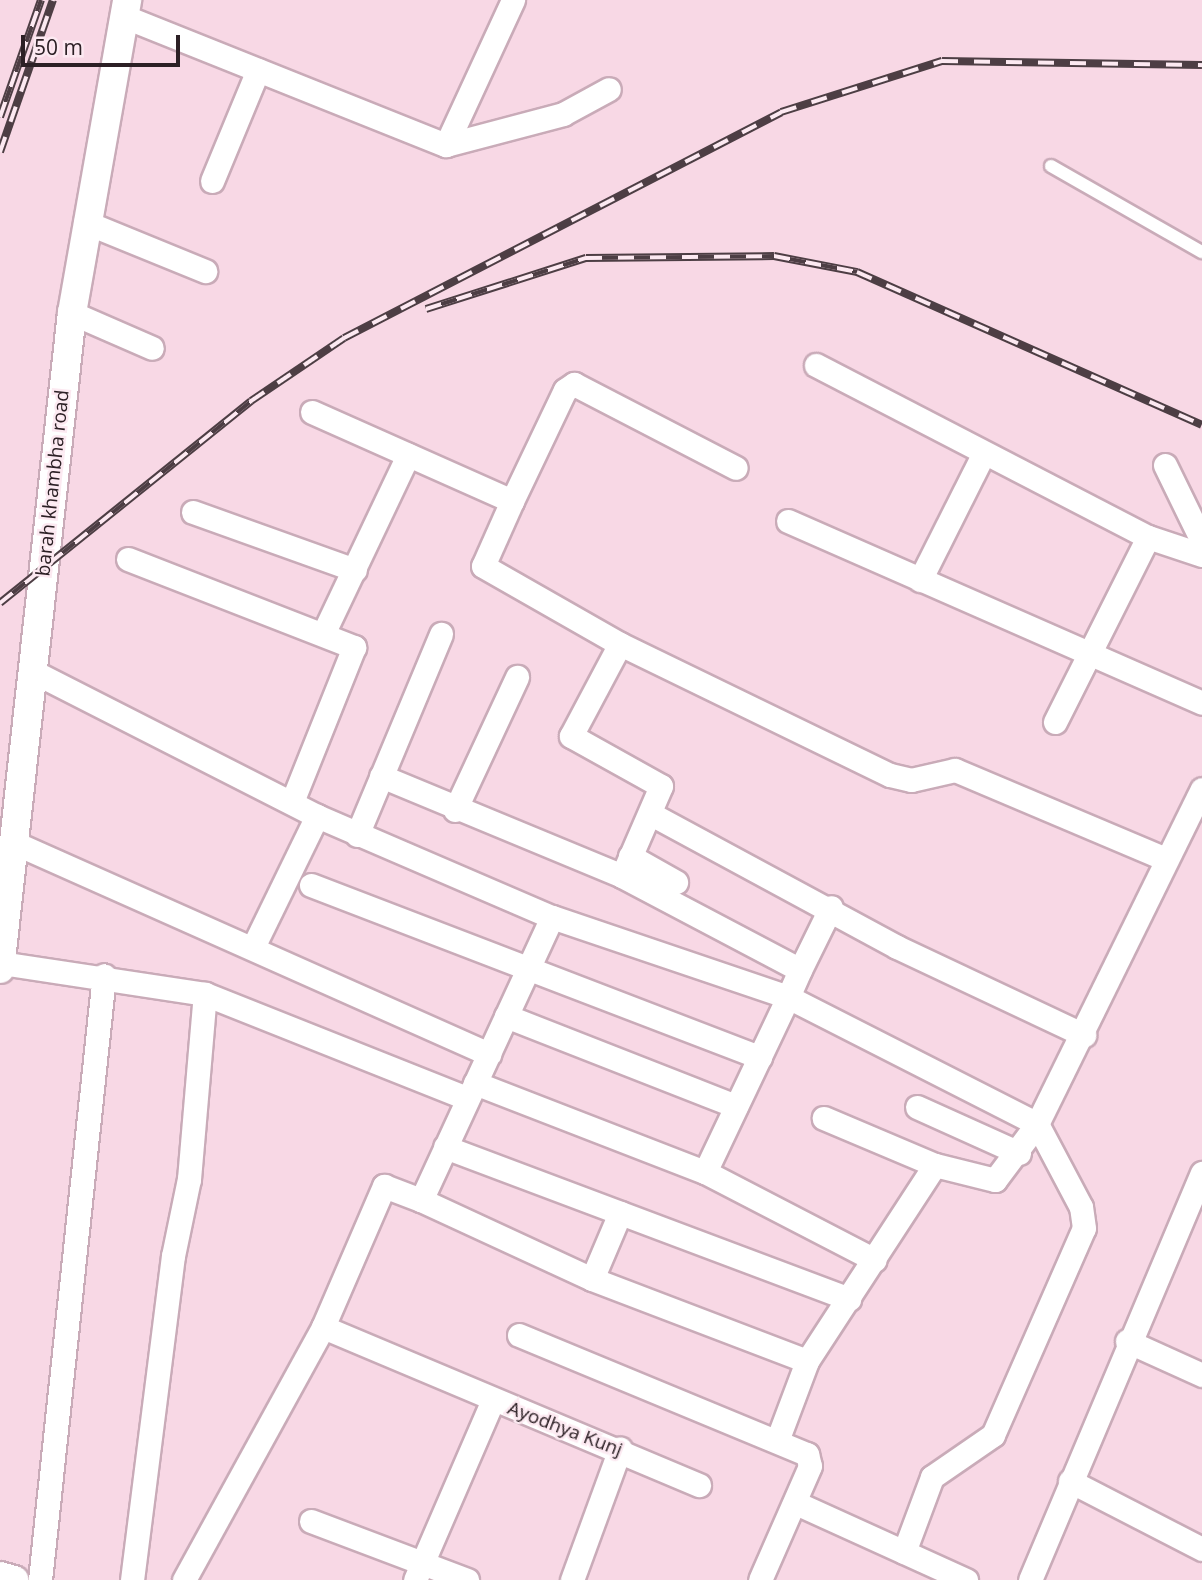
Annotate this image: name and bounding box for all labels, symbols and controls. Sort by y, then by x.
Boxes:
scale bar [24,21,184,65]
text: 50 m [34,33,83,61]
street label: barah khambha road [32,389,74,577]
street label: Ayodhya Kunj [504,1397,626,1461]

